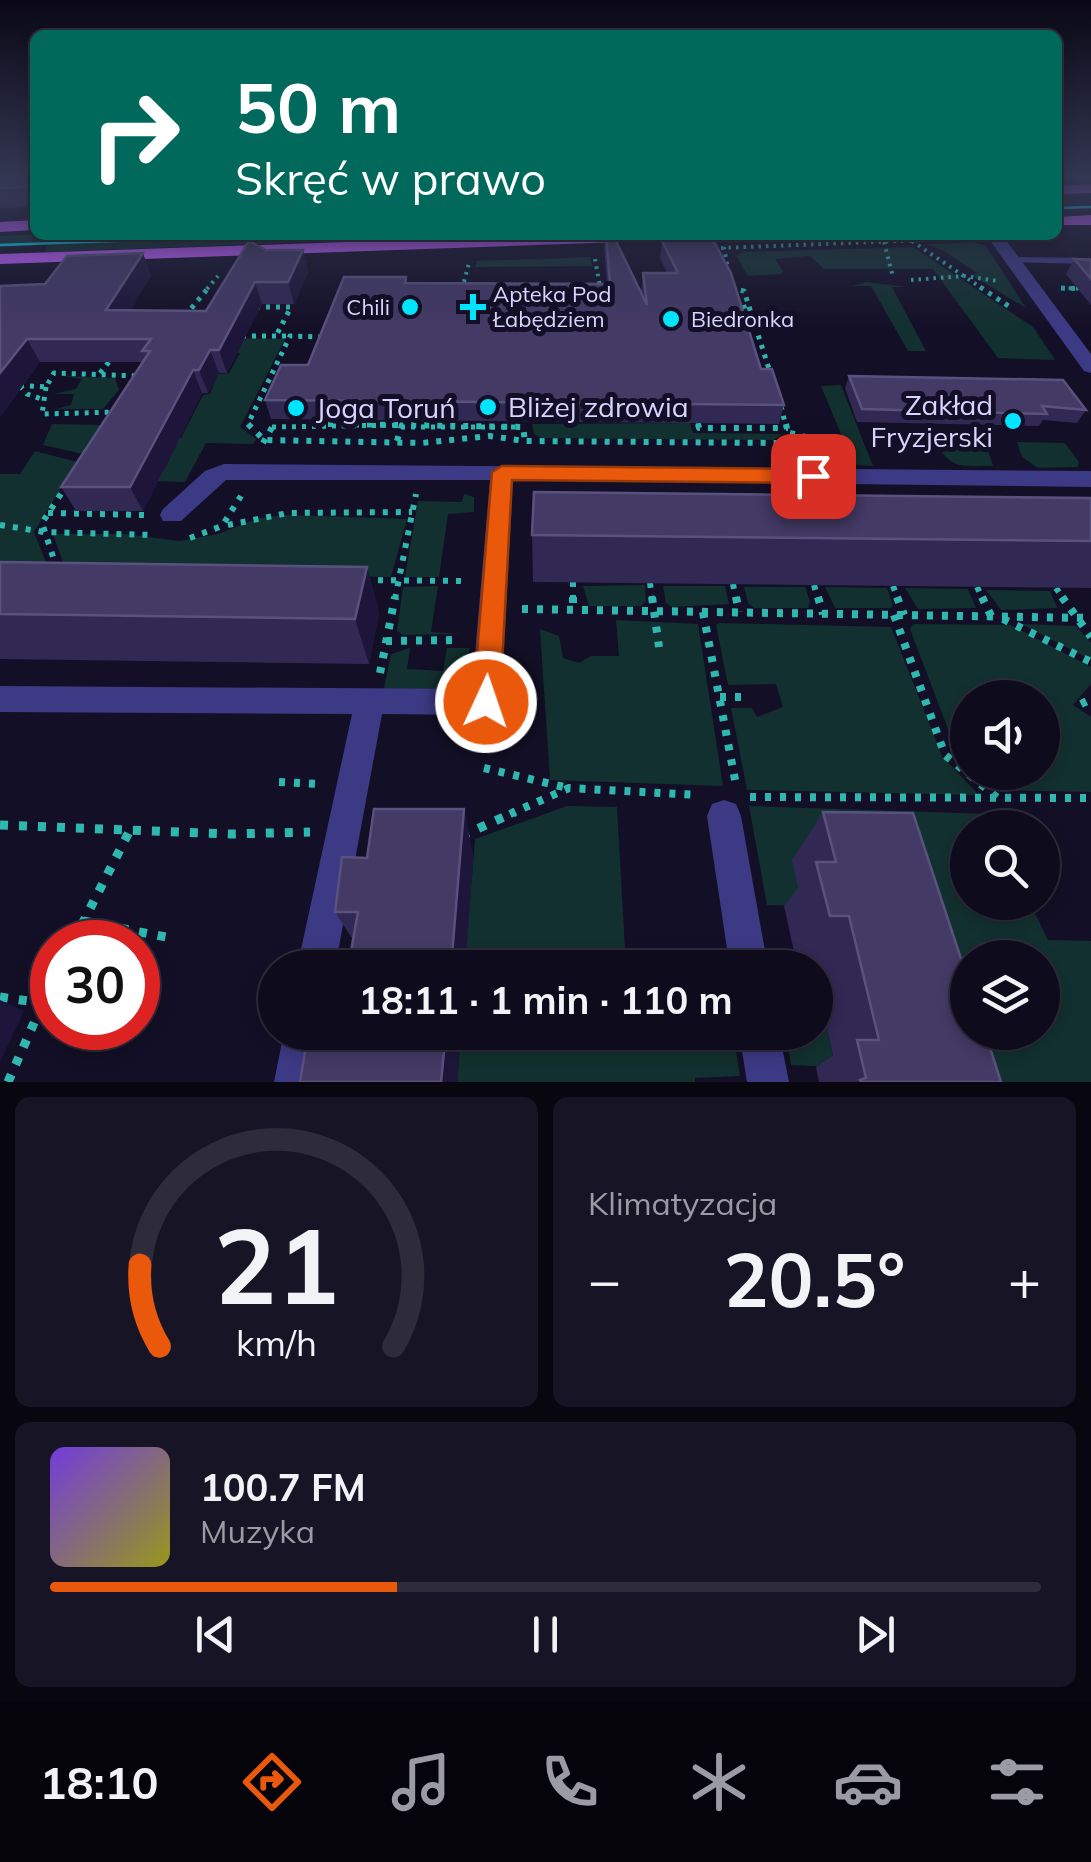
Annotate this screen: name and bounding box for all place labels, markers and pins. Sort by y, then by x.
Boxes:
place label: Apteka Pod Łabędziem [492,280,612,333]
place label: Chili [346,293,390,321]
marker: Chili [399,296,421,318]
marker: Apteka Pod Łabędziem [462,296,484,318]
place label: Biedronka [691,305,794,333]
marker: Biedronka [660,308,682,330]
place label: Zakład Fryzjerski [870,387,993,454]
place label: Bliżej zdrowia [508,389,688,424]
place label: Joga Toruń [316,390,456,425]
marker: Bliżej zdrowia [477,396,499,418]
marker: Joga Toruń [285,397,307,419]
marker: Zakład Fryzjerski [1002,410,1024,432]
pin [771,434,856,519]

